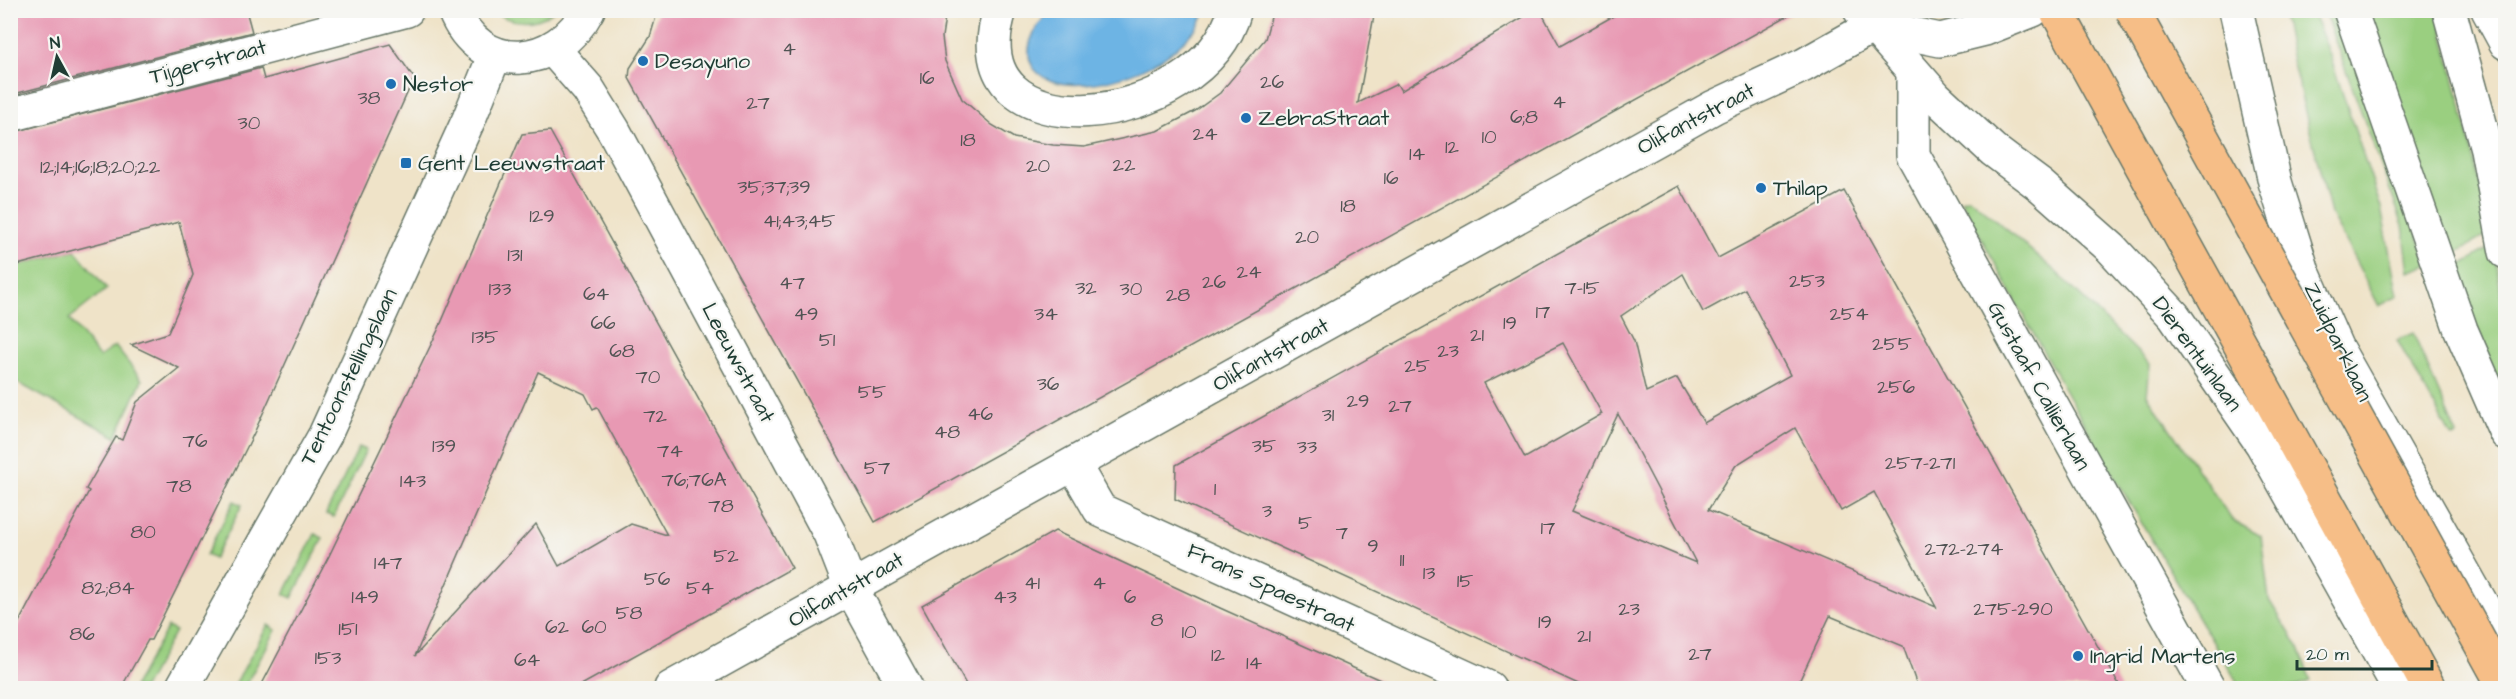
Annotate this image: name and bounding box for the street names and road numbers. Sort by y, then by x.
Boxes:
street label: Tijgerstraat [146,32,270,93]
street label: Olifantstraat [1632,75,1760,163]
street label: Zuidparklaan [2296,277,2380,407]
street label: Tentoonstellingslaan [293,283,406,471]
street label: Dierentuinlaan [2145,290,2249,418]
street label: Gustaaf Callierlaan [1980,296,2098,476]
street label: Leeuwstraat [693,298,783,428]
street label: Olifantstraat [1207,310,1335,400]
street label: Frans Spaestraat [1182,535,1360,641]
street label: Olifantstraat [782,544,910,636]

